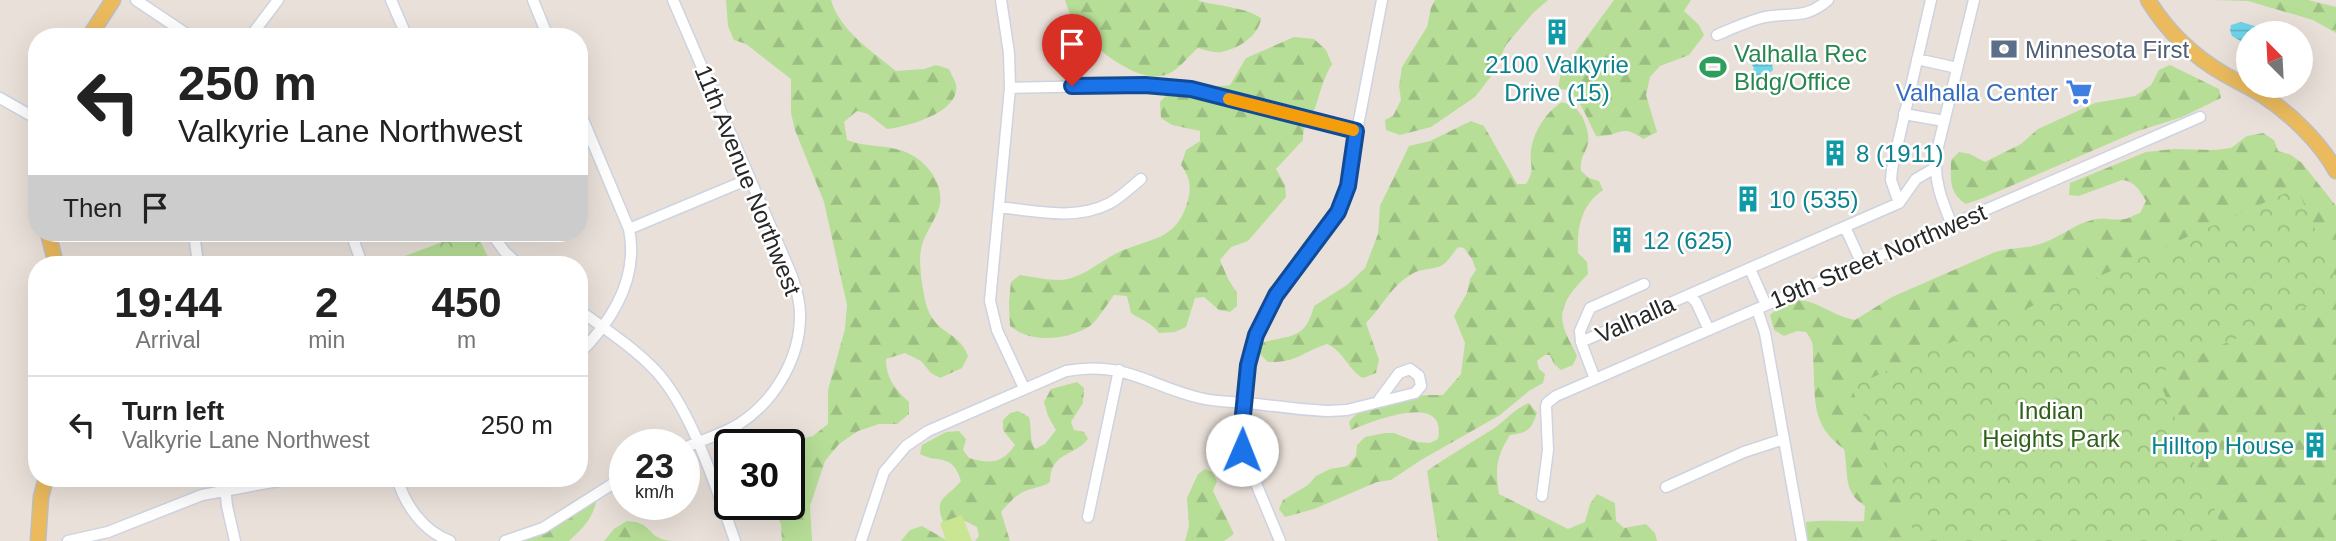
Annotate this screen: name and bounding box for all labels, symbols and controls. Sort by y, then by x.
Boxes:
pin [1042,14,1102,86]
building icon: 2100 Valkyrie Drive (15) [1542,17,1572,47]
north arrow [2236,21,2314,98]
map controls [2236,21,2313,98]
icon: arrive [1053,25,1091,63]
bank icon: Minnesota First [1989,34,2019,64]
place label: Minnesota First [2025,36,2189,63]
place label: Valhalla Rec Bldg/Office [1734,40,1867,95]
place label: 2100 Valkyrie Drive (15) [1485,51,1629,106]
sports icon: Valhalla Rec Bldg/Office [1698,52,1728,82]
icon: left [63,56,154,147]
text: 250 m [178,56,317,110]
street label: 11th Avenue Northwest [689,61,807,299]
supermarket icon: Valhalla Center [2064,77,2094,107]
place label: Valhalla Center [1896,79,2058,106]
text: Valkyrie Lane Northwest [178,113,522,149]
building icon: 8 (1911) [1820,138,1850,168]
place label: 8 (1911) [1856,140,1944,167]
building icon: 10 (535) [1733,184,1763,214]
place label: 10 (535) [1769,186,1858,213]
icon: arrive [136,189,174,227]
text: Then [63,193,122,223]
street label: 19th Street Northwest [1766,198,1990,314]
building icon: 12 (625) [1607,225,1637,255]
place label: 12 (625) [1643,227,1732,254]
text: 19:44 [114,279,222,326]
text: 2 [315,279,338,326]
text: 450 [432,279,502,326]
street label: Valhalla [1591,289,1679,348]
text: Arrival [135,327,201,353]
text: min [308,327,345,353]
text: m [457,327,476,353]
text: Turn left [122,396,224,426]
park label: Indian Heights Park [1982,397,2121,452]
icon: left [63,406,101,444]
text: 250 m [481,410,553,440]
position arrow [1205,413,1279,487]
text: Valkyrie Lane Northwest [122,427,370,453]
speed limit sign: 30 [714,429,805,520]
building icon: Hilltop House [2300,430,2330,460]
place label: Hilltop House [2151,432,2294,459]
text: 23 [635,446,674,485]
text: km/h [635,482,674,502]

